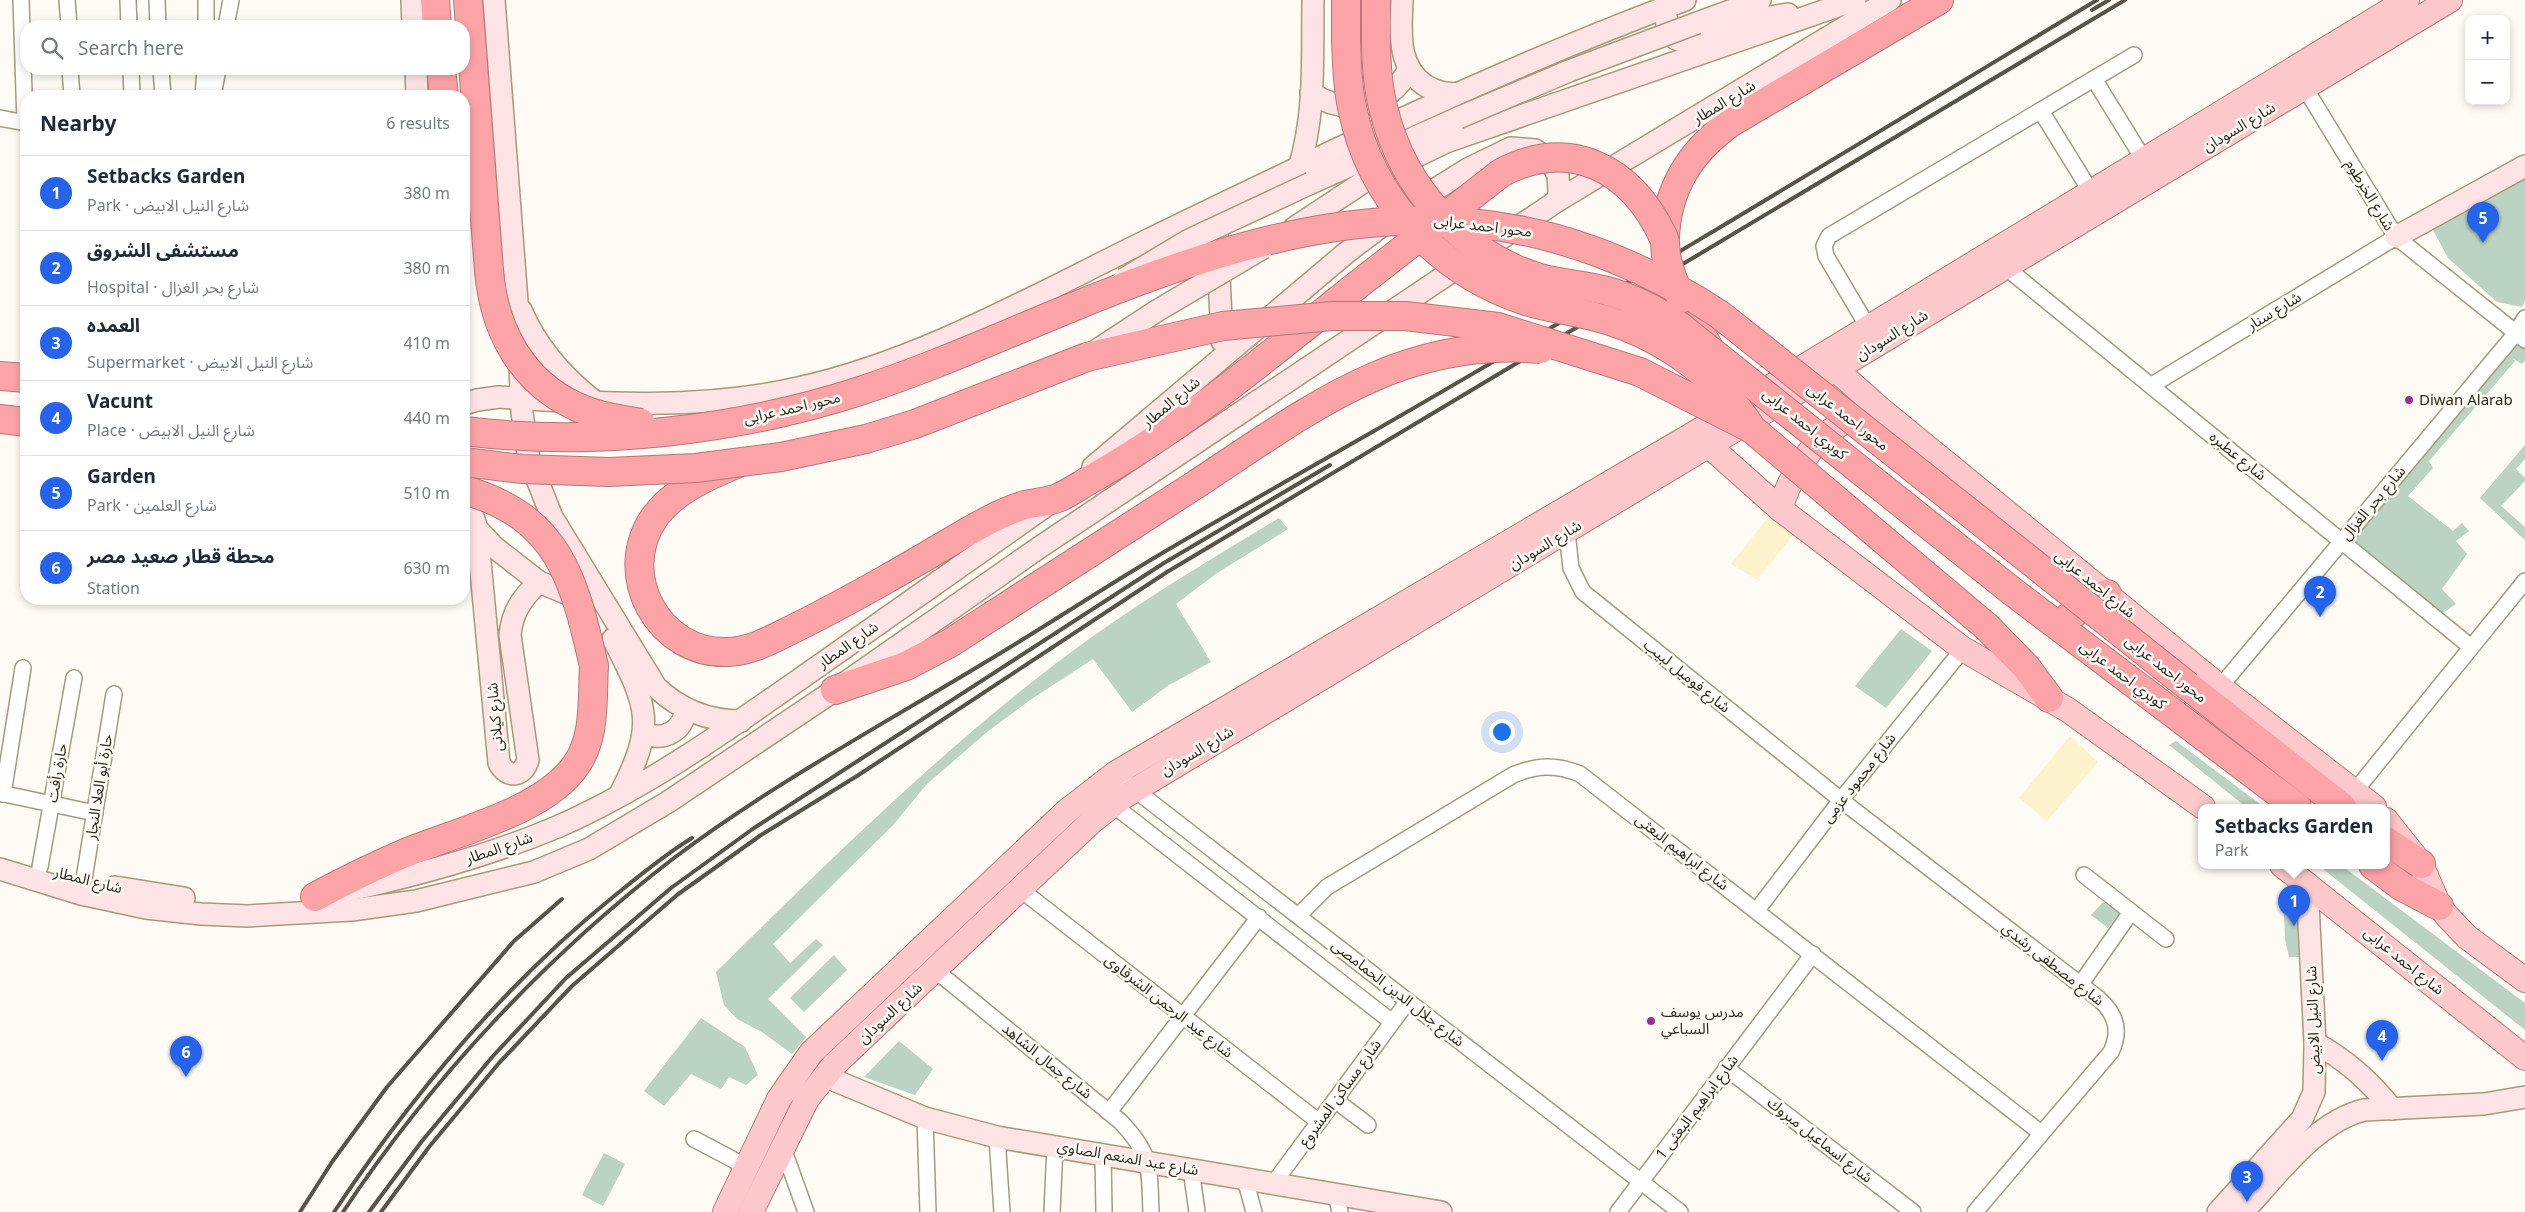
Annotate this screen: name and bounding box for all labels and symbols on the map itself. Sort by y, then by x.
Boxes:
street label: شارع المطار [1688,74,1760,131]
street label: شارع السودان [2198,96,2280,158]
street label: شارع الخرطوم [2339,155,2400,236]
pin: 5 [2467,202,2499,243]
street label: محور احمد عرابى [1433,209,1533,241]
street label: شارع سنار [2242,286,2306,337]
street label: شارع السودان [1852,304,1933,367]
street label: شارع المطار [1136,371,1206,434]
street label: محور احمد عرابى [1804,378,1894,454]
street label: كوبري احمد عرابى [1758,383,1853,466]
street label: محور احمد عرابى [741,386,842,428]
place label: Diwan Alarab [2419,389,2513,409]
marker: Diwan Alarab [2403,394,2415,406]
street label: شارع عطبره [2204,426,2271,487]
street label: شارع بحر الغزال [2335,461,2412,546]
street label: شارع السودان [1504,514,1586,576]
street label: شارع احمد عرابى [2049,545,2140,624]
pin: 2 [2304,576,2336,617]
street label: شارع المطار [812,616,884,675]
street label: محور احمد عرابى [2122,630,2212,706]
street label: شارع فوميل لبيب [1638,634,1735,719]
street label: كوبري احمد عرابى [2075,635,2172,716]
street label: شارع كيلانى [481,681,510,752]
your location [1489,719,1515,745]
street label: شارع السودان [1156,720,1238,782]
street label: شارع محمود عزمى [1817,728,1902,828]
street label: حارة أبو العلا النجار [80,732,116,842]
street label: حارة رأفت [41,741,71,804]
street label: شارع ابراهيم البعثى [1630,808,1734,897]
street label: شارع المطار [461,826,536,871]
street label: شارع المطار [50,861,125,900]
pin: 1 [2278,885,2310,926]
street label: شارع مصطفى رشدي [1997,917,2109,1012]
street label: شارع احمد عرابى [2358,922,2449,1001]
street label: شارع جلال الدين الحمامصى [1326,934,1469,1053]
street label: شارع عبد الرحمن الشرقاوى [1099,949,1238,1064]
street label: شارع النيل الابيض [2300,965,2327,1075]
street label: شارع السودان [853,977,928,1050]
place label: مدرس يوسف السباعي [1661,1001,1744,1040]
marker: مدرس يوسف السباعي [1645,1015,1657,1027]
street label: شارع جمال الشاهد [997,1018,1097,1105]
pin: 4 [2366,1020,2398,1061]
street label: شارع مساكن المشروع [1293,1034,1388,1152]
pin: 6 [170,1036,202,1077]
street label: شارع ابراهيم البعثى 1 [1650,1050,1745,1165]
street label: شارع اسماعيل مبروك [1762,1092,1878,1189]
street label: شارع عبد المنعم الصاوي [1055,1135,1201,1182]
pin: 3 [2231,1161,2263,1202]

